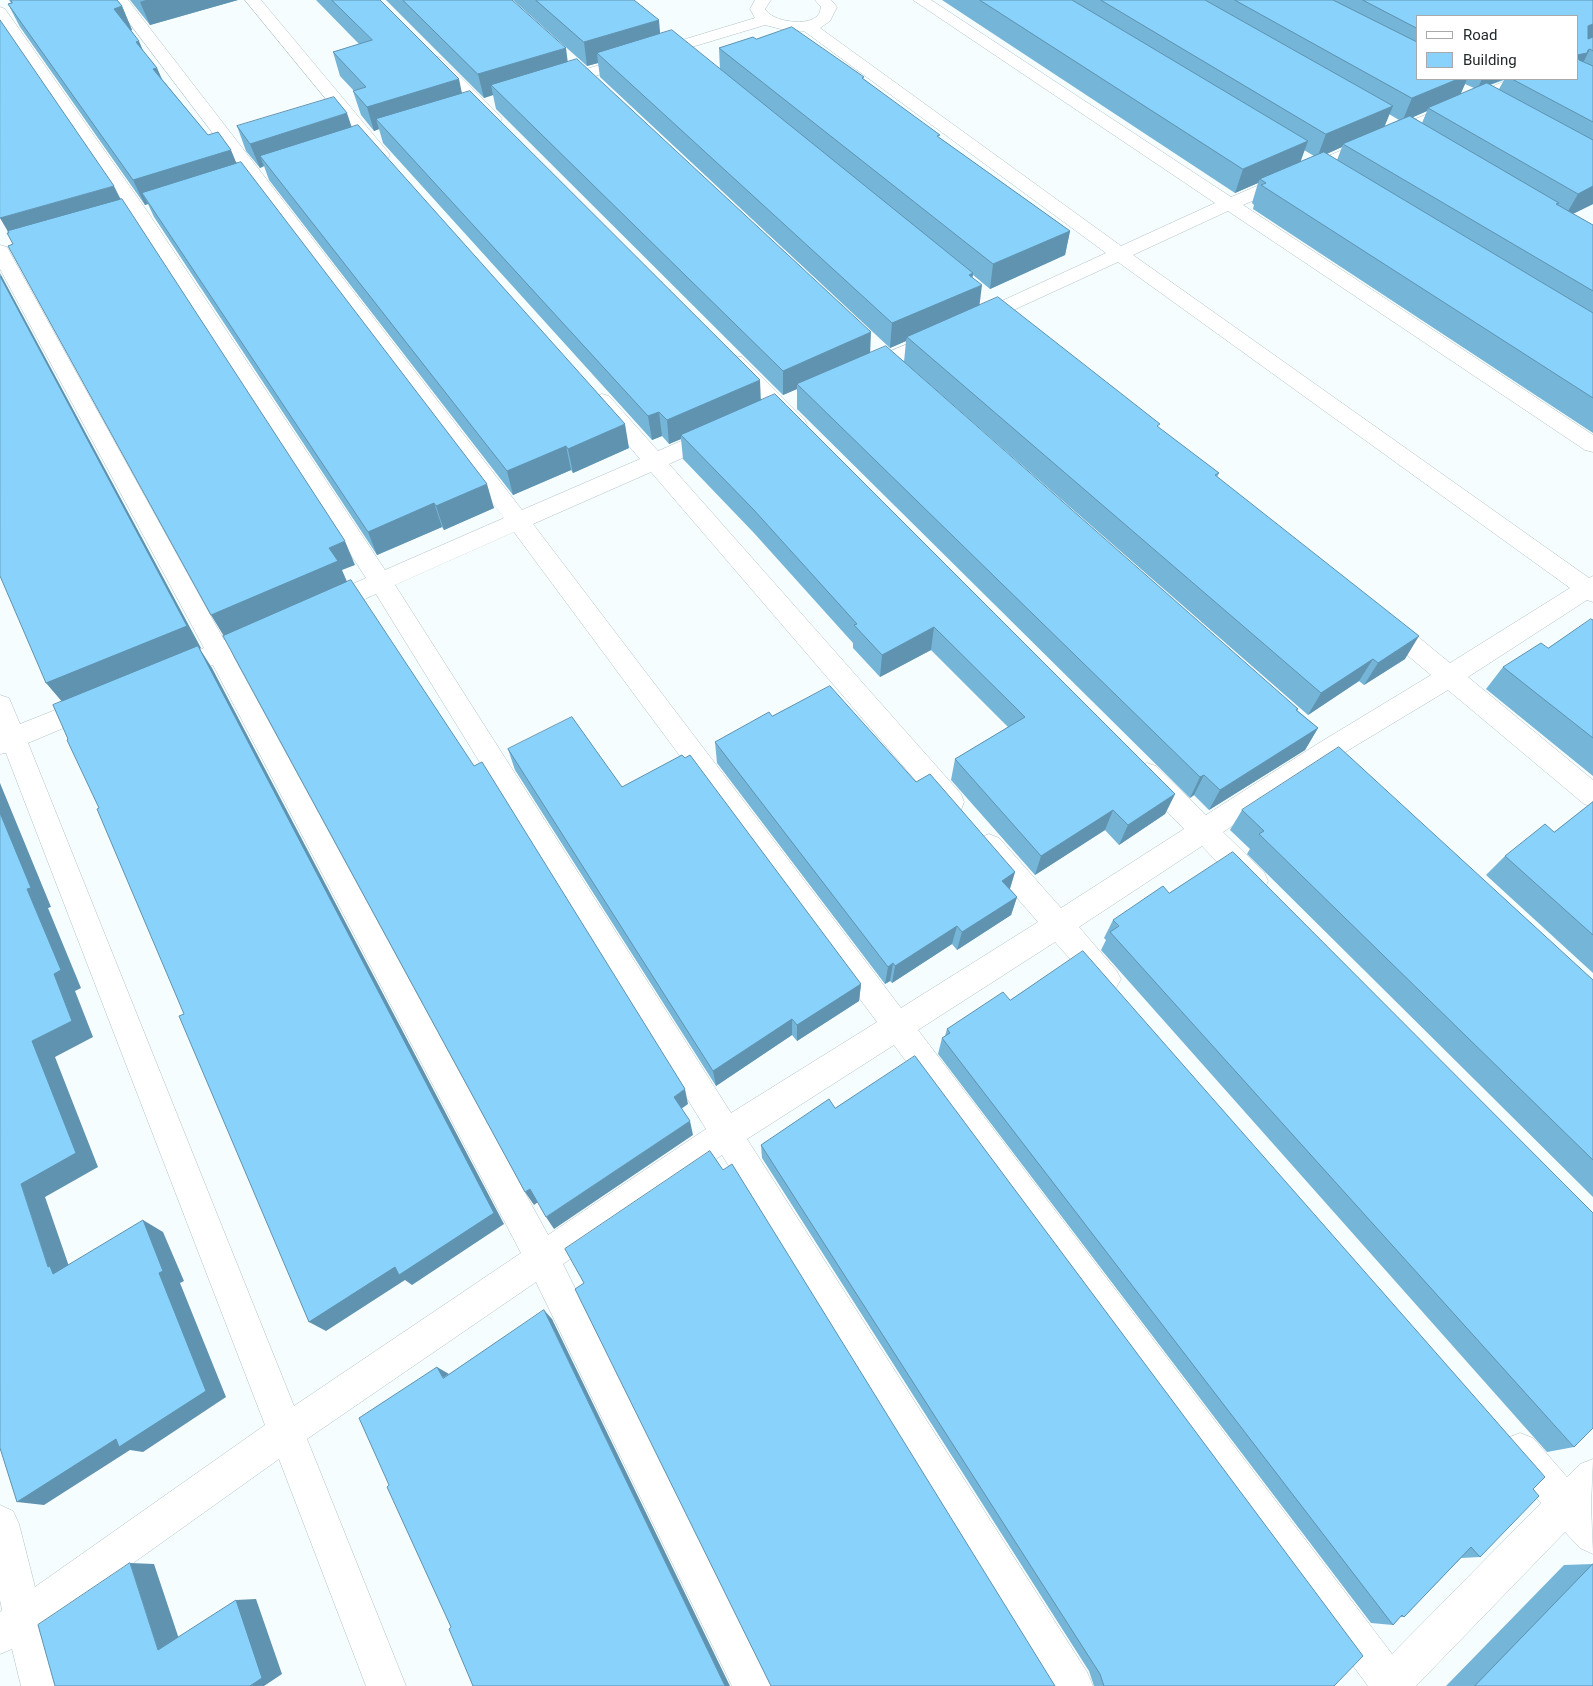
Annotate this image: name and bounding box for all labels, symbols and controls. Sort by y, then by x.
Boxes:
legend [1416,15,1578,80]
text: Road [1463,26,1497,44]
text: Building [1463,51,1517,69]

